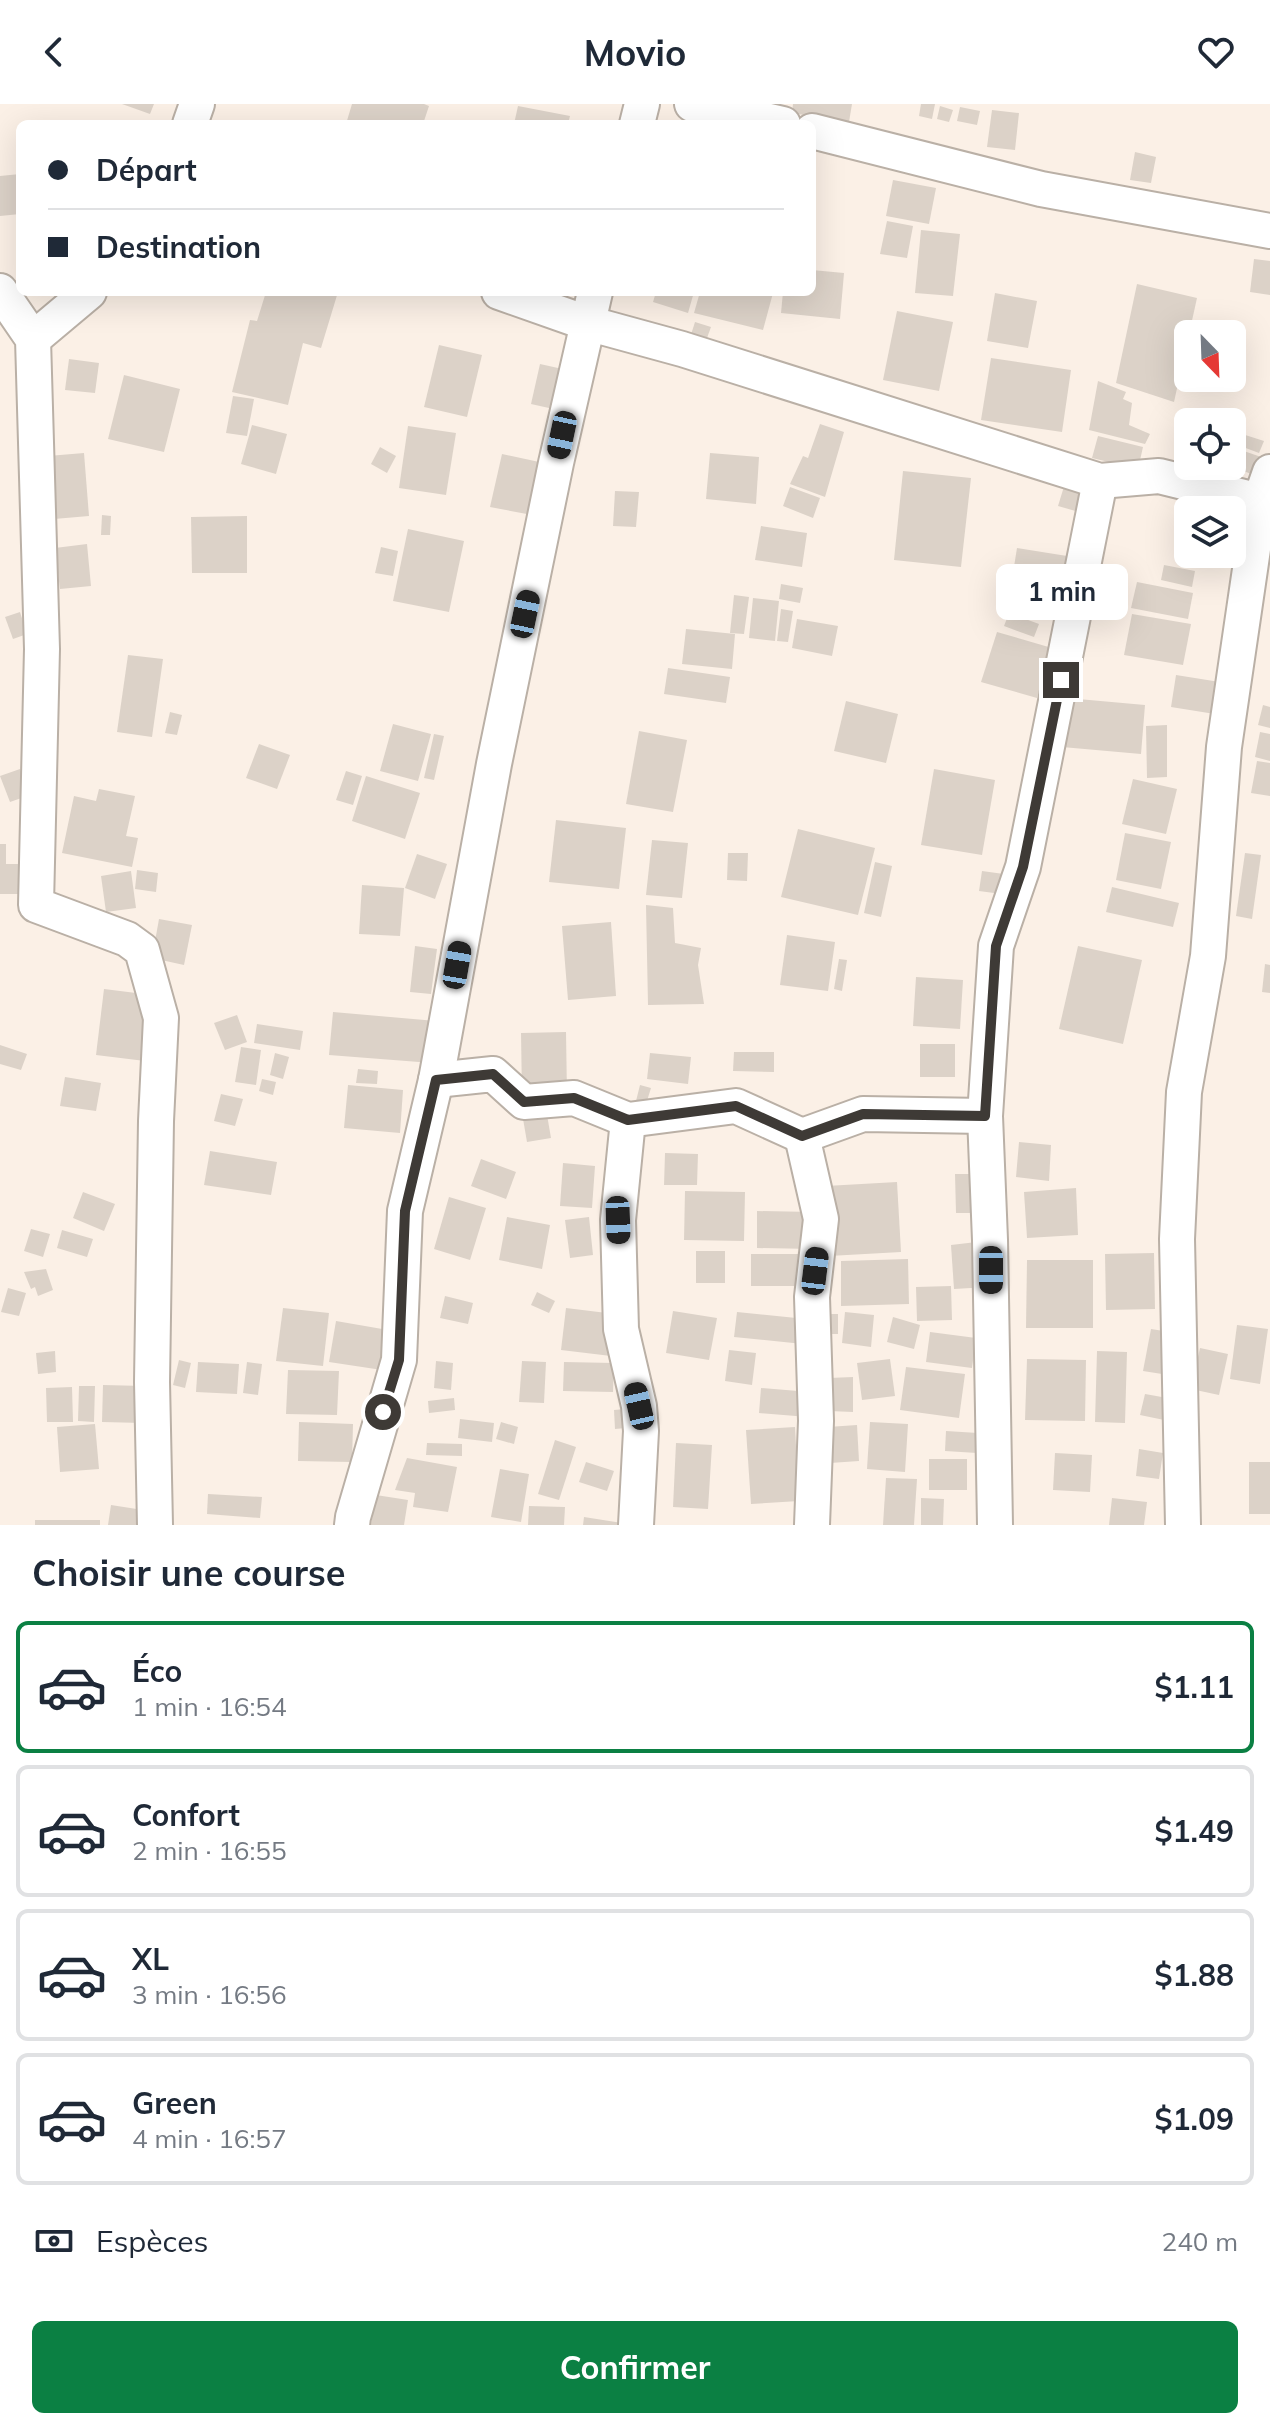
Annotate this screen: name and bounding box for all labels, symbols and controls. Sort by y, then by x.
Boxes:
icon: back [32,30,76,74]
text: Movio [584,30,686,75]
icon: heart [1194,30,1238,74]
text: Départ [96,151,197,189]
text: Destination [96,228,261,266]
north arrow [1174,320,1246,392]
map controls [1174,320,1246,568]
button: locate [1174,408,1246,480]
car [545,409,579,461]
button: layers [1174,496,1246,568]
callout: 1 min [995,564,1127,620]
text: 1 min [1028,575,1096,608]
car [508,588,542,640]
route end [1043,662,1079,698]
car [441,939,473,991]
car [605,1196,631,1244]
car [800,1246,830,1296]
car [979,1246,1003,1294]
car [622,1380,656,1432]
route start [365,1394,401,1430]
text: Choisir une course [32,1550,346,1595]
icon: car [36,1651,108,1723]
text: Éco [132,1652,182,1690]
text: $1.11 [1155,1668,1234,1706]
text: 1 min · 16:54 [132,1690,287,1723]
icon: car [36,1795,108,1867]
text: Confort [132,1796,240,1834]
text: $1.49 [1155,1812,1234,1850]
text: 2 min · 16:55 [132,1834,287,1867]
icon: car [36,1939,108,2011]
text: XL [132,1940,169,1978]
text: $1.88 [1155,1956,1234,1994]
text: 3 min · 16:56 [132,1978,287,2011]
icon: car [36,2083,108,2155]
text: Green [132,2084,217,2122]
text: $1.09 [1155,2100,1234,2138]
text: 4 min · 16:57 [132,2122,287,2155]
icon: cash [32,2219,76,2263]
text: Espèces [96,2222,208,2260]
text: 240 m [1162,2225,1238,2258]
button: Confirmer [32,2321,1238,2413]

